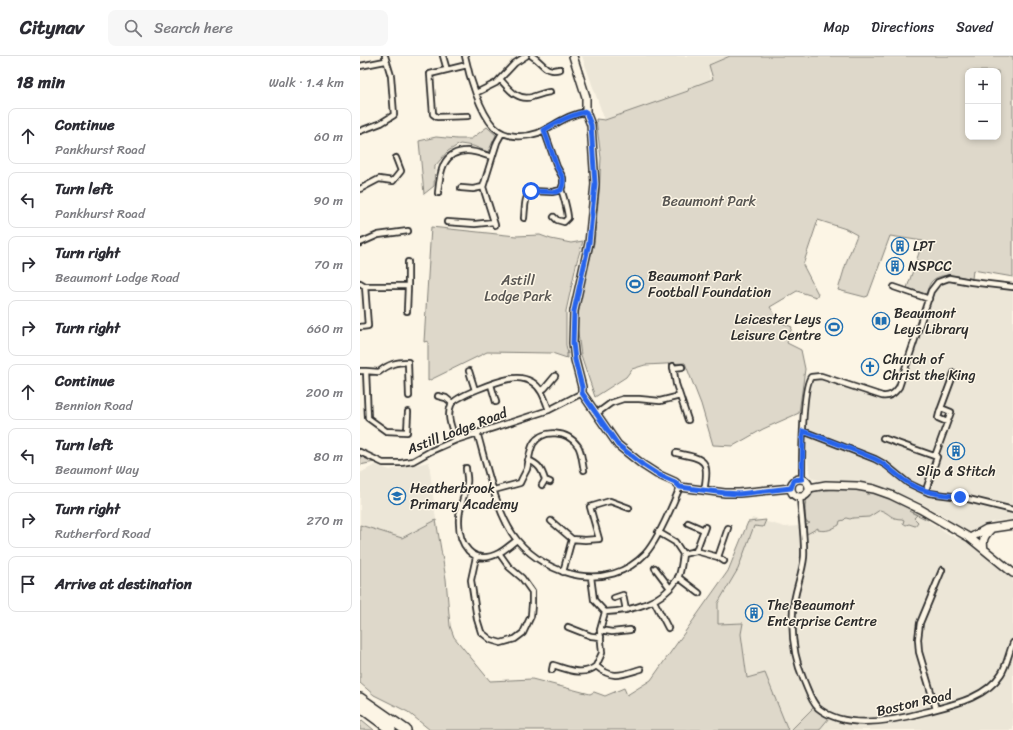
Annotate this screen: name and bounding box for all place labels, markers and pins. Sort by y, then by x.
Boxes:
place label: LPT [913,234,936,259]
building icon: LPT [890,236,910,256]
place label: NSPCC [908,254,952,279]
building icon: NSPCC [885,256,905,276]
place label: Beaumont Park Football Foundation [648,264,771,305]
sports icon: Beaumont Park Football Foundation [625,274,645,294]
place label: Beaumont Leys Library [894,301,969,342]
place label: Leicester Leys Leisure Centre [731,307,821,348]
library icon: Beaumont Leys Library [871,311,891,331]
sports icon: Leicester Leys Leisure Centre [824,317,844,337]
place label: Church of Christ the King [883,347,975,388]
church icon: Church of Christ the King [860,357,880,377]
building icon: Slip & Stitch [946,441,966,461]
place label: Slip & Stitch [917,459,995,484]
place label: Heatherbrook Primary Academy [410,476,519,517]
school or university icon: Heatherbrook Primary Academy [387,486,407,506]
place label: The Beaumont Enterprise Centre [767,593,877,634]
building icon: The Beaumont Enterprise Centre [744,603,764,623]

